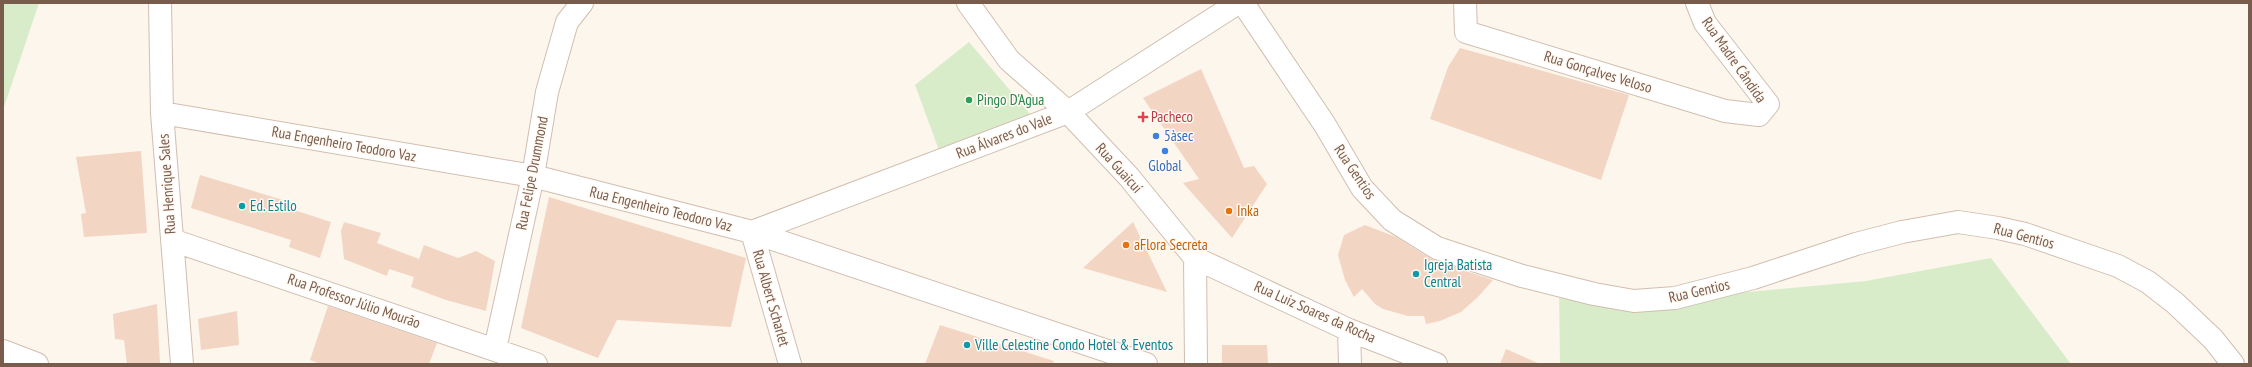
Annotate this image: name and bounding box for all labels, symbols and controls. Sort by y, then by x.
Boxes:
street label: Rua Madre Cândida [1698,13,1771,106]
street label: Rua Gonçalves Veloso [1542,46,1654,97]
place label: Pingo D'Agua [977,90,1044,109]
marker: Pingo D'Agua [964,95,974,105]
place label: Pacheco [1151,107,1193,126]
street label: Rua Álvares do Vale [953,109,1055,163]
marker: Pacheco [1138,112,1148,122]
street label: Rua Felipe Drummond [511,114,552,231]
street label: Rua Engenheiro Teodoro Vaz [270,121,418,166]
place label: 5àsec [1164,126,1194,145]
marker: 5àsec [1151,131,1161,141]
street label: Rua Henrique Sales [154,133,179,235]
street label: Rua Guaicuí [1092,139,1147,197]
street label: Rua Gentios [1330,141,1381,203]
marker: Global [1160,146,1170,156]
place label: Global [1148,156,1182,175]
street label: Rua Engenheiro Teodoro Vaz [588,182,734,235]
place label: Ed. Estilo [250,196,297,215]
marker: Ed. Estilo [237,201,247,211]
place label: Inka [1237,201,1259,220]
marker: Inka [1224,206,1234,216]
street label: Rua Gentios [1992,218,2057,253]
place label: aFlora Secreta [1134,235,1208,254]
marker: aFlora Secreta [1121,240,1131,250]
street label: Rua Albert Scharlet [749,247,794,348]
place label: Igreja Batista Central [1424,255,1492,291]
street label: Rua Professor Júlio Mourão [285,269,423,332]
marker: Igreja Batista Central [1411,269,1421,279]
street label: Rua Gentios [1667,274,1731,307]
street label: Rua Luiz Soares da Rocha [1251,276,1379,347]
place label: Ville Celestine Condo Hotel & Eventos [974,335,1173,354]
marker: Ville Celestine Condo Hotel & Eventos [962,340,972,350]

